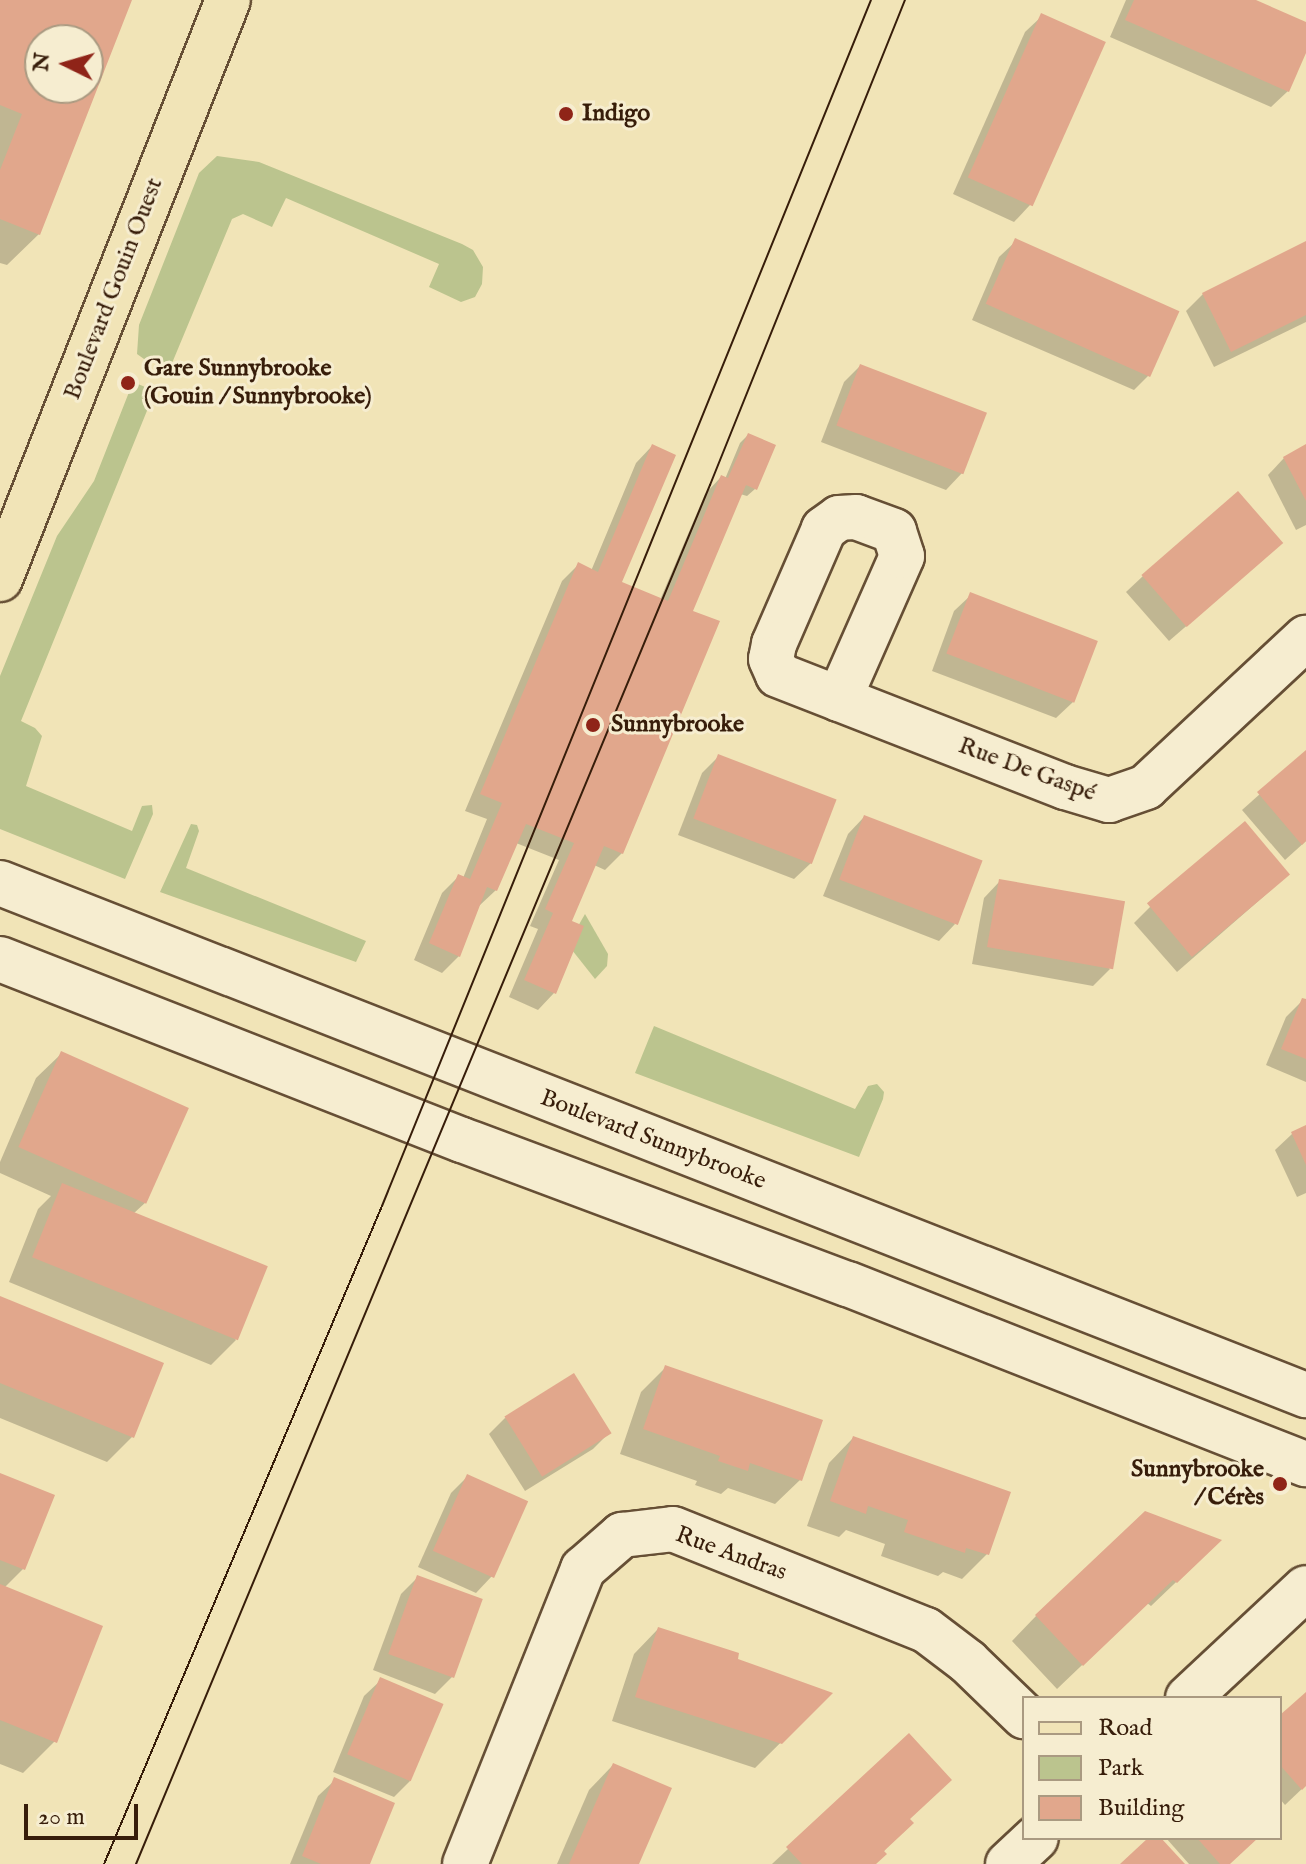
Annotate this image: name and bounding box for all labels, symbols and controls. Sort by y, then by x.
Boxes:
north arrow [24,24,104,104]
text: N [27,51,57,73]
place label: Indigo [582,100,650,128]
marker: Indigo [557,105,575,123]
street label: Boulevard Gouin Ouest [58,174,170,404]
place label: Gare Sunnybrooke (Gouin / Sunnybrooke) [144,355,371,411]
marker: Gare Sunnybrooke (Gouin / Sunnybrooke) [119,374,137,392]
place label: Sunnybrooke [611,711,744,739]
marker: Sunnybrooke [582,714,604,736]
street label: Rue De Gaspé [954,732,1100,808]
street label: Boulevard Sunnybrooke [536,1084,770,1196]
place label: Sunnybrooke / Cérès [1131,1456,1264,1512]
marker: Sunnybrooke / Cérès [1271,1475,1289,1493]
street label: Rue Andras [671,1521,791,1587]
legend [1022,1696,1282,1840]
text: Road [1098,1713,1152,1744]
text: Park [1098,1753,1144,1784]
scale bar [28,1788,142,1838]
text: Building [1098,1793,1184,1824]
text: 20 m [38,1802,85,1833]

